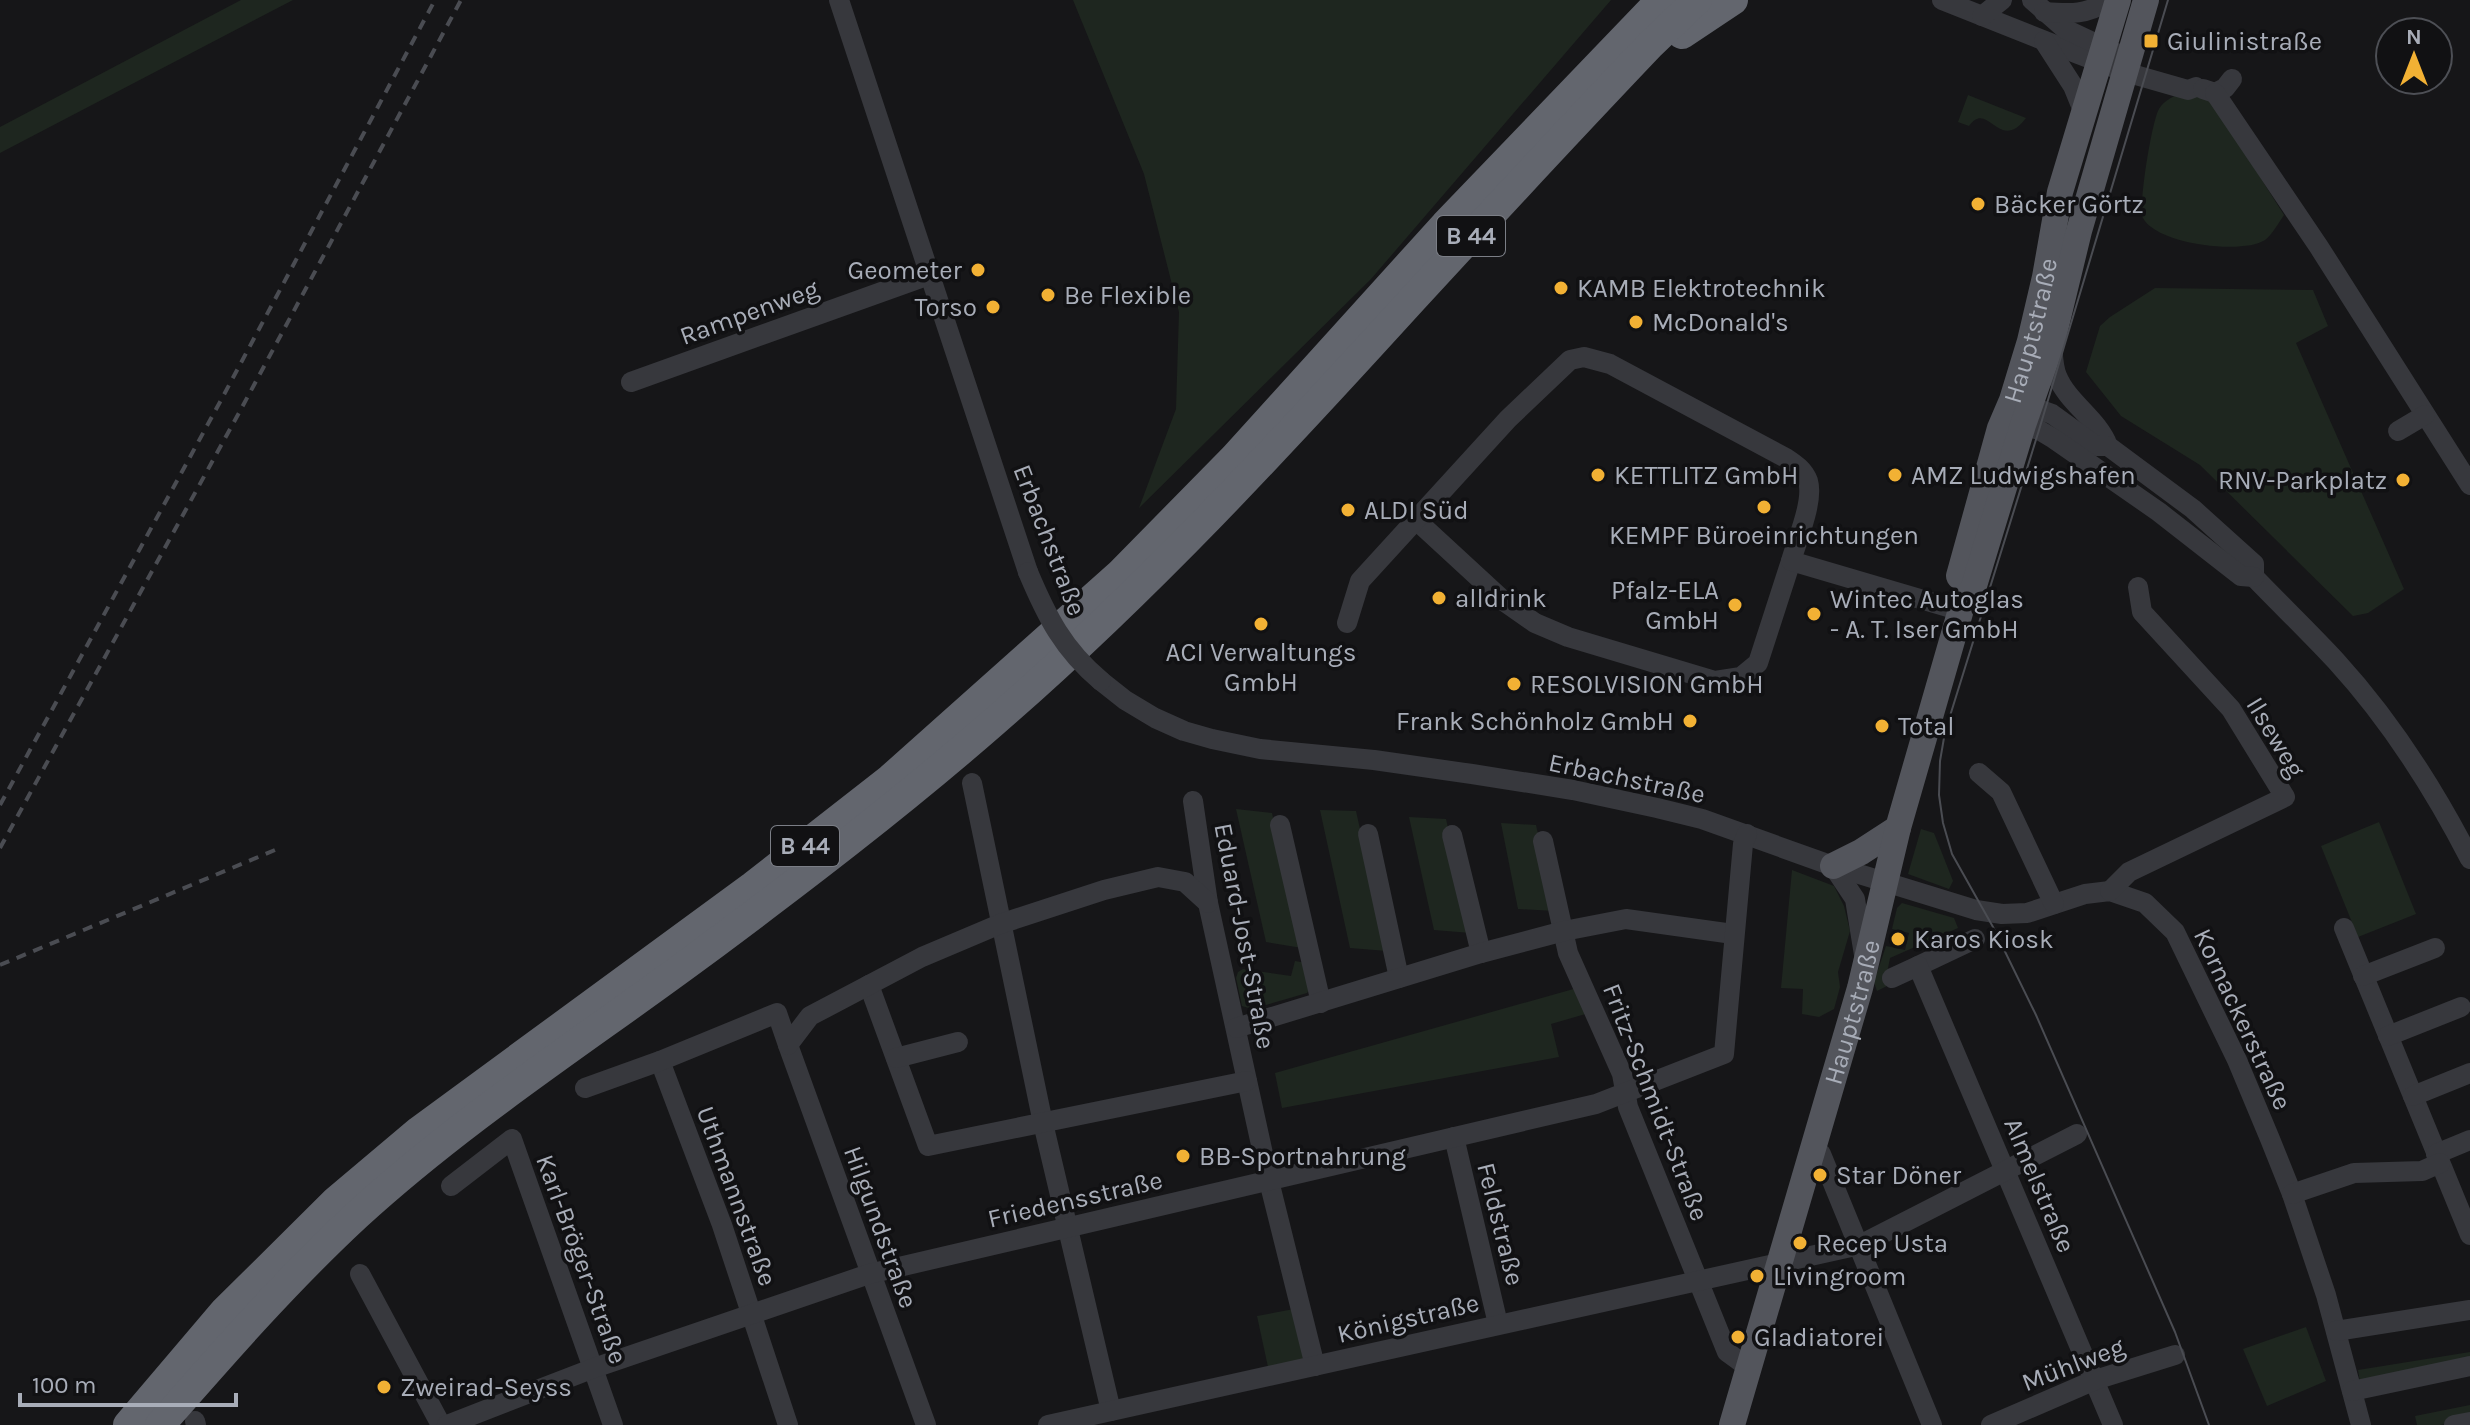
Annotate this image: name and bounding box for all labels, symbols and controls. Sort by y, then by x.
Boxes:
north arrow [2374,16,2454,96]
text: N [2406,24,2422,50]
place label: Giulinistraße [2167,26,2322,57]
marker: Giulinistraße [2142,32,2160,50]
place label: Bäcker Görtz [1994,189,2144,220]
marker: Bäcker Görtz [1969,195,1987,213]
road number: B 44 [1437,216,1505,256]
place label: Geometer [847,255,963,286]
street label: Hauptstraße [1997,256,2064,407]
marker: Geometer [969,261,987,279]
street label: Rampenweg [675,273,823,352]
place label: KAMB Elektrotechnik [1577,273,1826,304]
marker: KAMB Elektrotechnik [1552,279,1570,297]
place label: Be Flexible [1064,280,1191,311]
marker: Be Flexible [1039,286,1057,304]
place label: Torso [915,292,977,323]
marker: Torso [984,298,1002,316]
place label: McDonald's [1652,307,1789,338]
marker: McDonald's [1627,313,1645,331]
street label: Erbachstraße [1007,460,1093,620]
place label: KETTLITZ GmbH [1614,460,1798,491]
place label: AMZ Ludwigshafen [1911,460,2136,491]
place label: RNV-Parkplatz [2218,465,2387,496]
marker: KETTLITZ GmbH [1589,466,1607,484]
marker: AMZ Ludwigshafen [1886,466,1904,484]
marker: RNV-Parkplatz [2394,471,2412,489]
place label: ALDI Süd [1364,495,1469,526]
marker: KEMPF Büroeinrichtungen [1755,498,1773,516]
marker: ALDI Süd [1339,501,1357,519]
place label: KEMPF Büroeinrichtungen [1609,520,1919,551]
place label: Pfalz-ELA GmbH [1611,575,1719,636]
place label: alldrink [1455,583,1547,614]
place label: Wintec Autoglas - A. T. Iser GmbH [1830,584,2024,645]
marker: alldrink [1430,589,1448,607]
marker: Pfalz-ELA GmbH [1726,596,1744,614]
marker: Wintec Autoglas - A. T. Iser GmbH [1805,605,1823,623]
marker: ACI Verwaltungs GmbH [1252,615,1270,633]
place label: ACI Verwaltungs GmbH [1166,637,1356,698]
place label: RESOLVISION GmbH [1530,669,1764,700]
marker: RESOLVISION GmbH [1505,675,1523,693]
street label: Ilseweg [2240,691,2312,783]
place label: Frank Schönholz GmbH [1396,706,1674,737]
place label: Total [1898,711,1955,742]
marker: Frank Schönholz GmbH [1681,712,1699,730]
marker: Total [1873,717,1891,735]
street label: Erbachstraße [1546,747,1708,810]
street label: Eduard-Jost-Straße [1207,820,1282,1052]
road number: B 44 [771,826,839,866]
place label: Karos Kiosk [1914,924,2054,955]
street label: Kornackerstraße [2187,924,2298,1115]
marker: Karos Kiosk [1889,930,1907,948]
street label: Hauptstraße [1818,937,1887,1088]
street label: Fritz-Schmidt-Straße [1596,979,1715,1225]
street label: Uthmannstraße [690,1102,783,1290]
street label: Almelstraße [1997,1113,2082,1257]
place label: BB-Sportnahrung [1199,1141,1406,1172]
street label: Hilgundstraße [837,1142,924,1313]
marker: BB-Sportnahrung [1174,1147,1192,1165]
street label: Karl-Bröger-Straße [529,1150,634,1368]
street label: Feldstraße [1470,1160,1531,1289]
place label: Star Döner [1836,1160,1962,1191]
street label: Friedensstraße [985,1164,1166,1235]
marker: Star Döner [1811,1166,1829,1184]
place label: Recep Usta [1816,1228,1948,1259]
marker: Recep Usta [1791,1234,1809,1252]
place label: Livingroom [1773,1261,1906,1292]
marker: Livingroom [1748,1267,1766,1285]
street label: Königstraße [1334,1287,1482,1350]
place label: Gladiatorei [1754,1322,1884,1353]
marker: Gladiatorei [1729,1328,1747,1346]
street label: Mühlweg [2017,1331,2129,1398]
scale bar [20,1357,236,1407]
text: 100 m [32,1371,97,1399]
place label: Zweirad-Seyss [400,1372,572,1403]
marker: Zweirad-Seyss [375,1378,393,1396]

